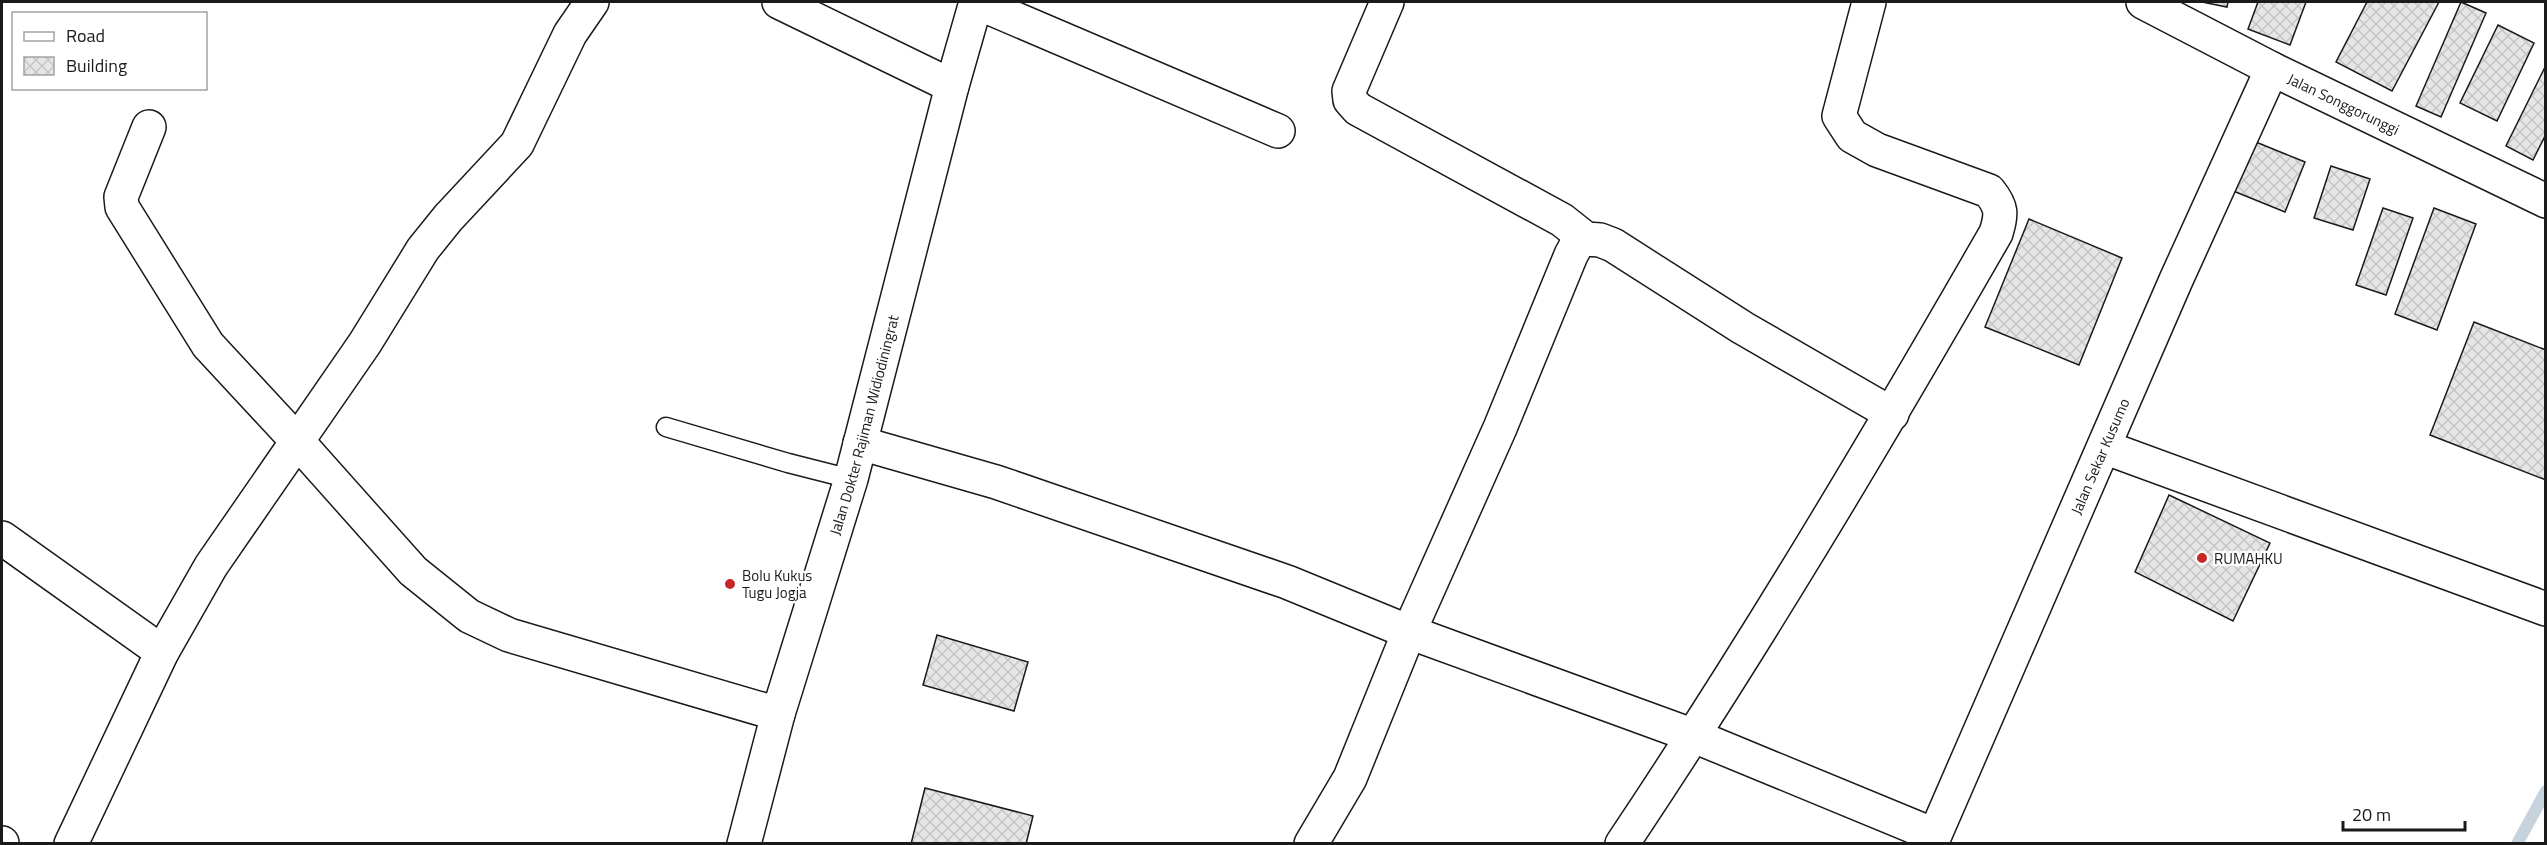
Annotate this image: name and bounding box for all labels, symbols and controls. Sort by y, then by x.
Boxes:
legend [12,12,207,90]
text: Road [66,22,105,49]
text: Building [66,52,127,79]
street label: Jalan Songgorunggi [2284,67,2404,140]
street label: Jalan Dokter Rajiman Widiodiningrat [823,312,904,538]
street label: Jalan Sekar Kusumo [2064,394,2135,518]
place label: RUMAHKU [2214,547,2283,570]
marker: RUMAHKU [2195,551,2209,565]
place label: Bolu Kukus Tugu Jogja [742,564,812,604]
marker: Bolu Kukus Tugu Jogja [723,577,737,591]
scale bar [2343,794,2464,832]
text: 20 m [2352,801,2391,828]

